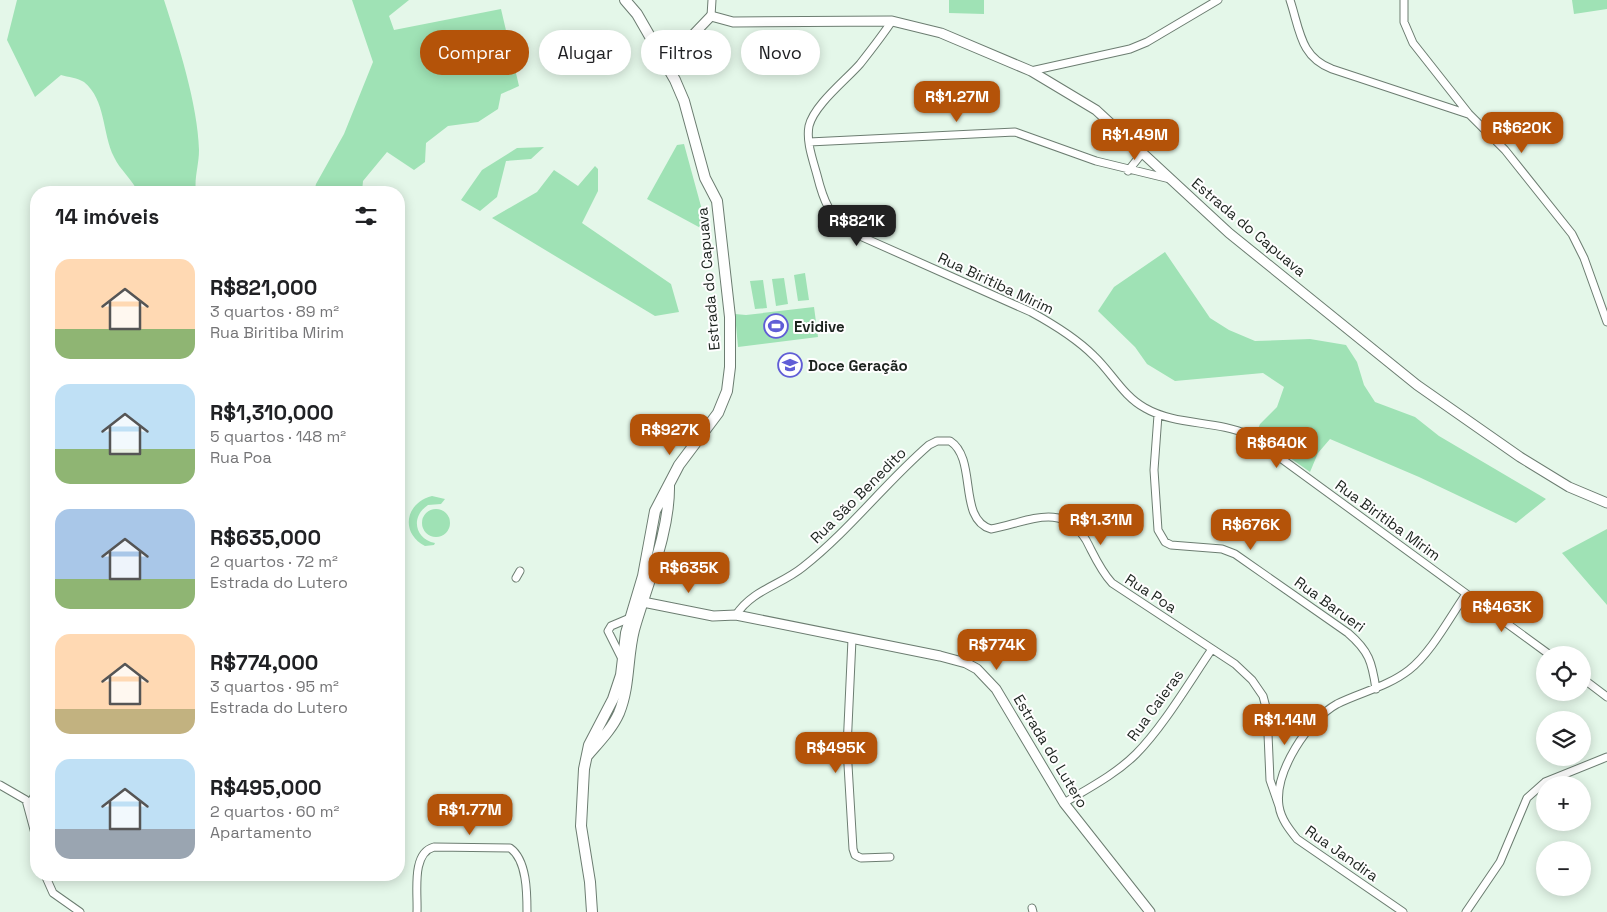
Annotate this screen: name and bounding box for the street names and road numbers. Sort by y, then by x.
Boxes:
street label: Estrada do Capuava [1188,174,1310,281]
street label: Estrada do Capuava [692,206,724,351]
street label: Rua Biritiba Mirim [935,248,1057,318]
street label: Rua São Benedito [806,443,910,547]
street label: Rua Biritiba Mirim [1332,475,1444,565]
street label: Rua Poa [1122,569,1181,617]
street label: Rua Barueri [1291,572,1369,636]
street label: Rua Caieras [1123,665,1187,744]
street label: Estrada do Lutero [1010,691,1092,811]
street label: Rua Jandira [1302,821,1382,885]

